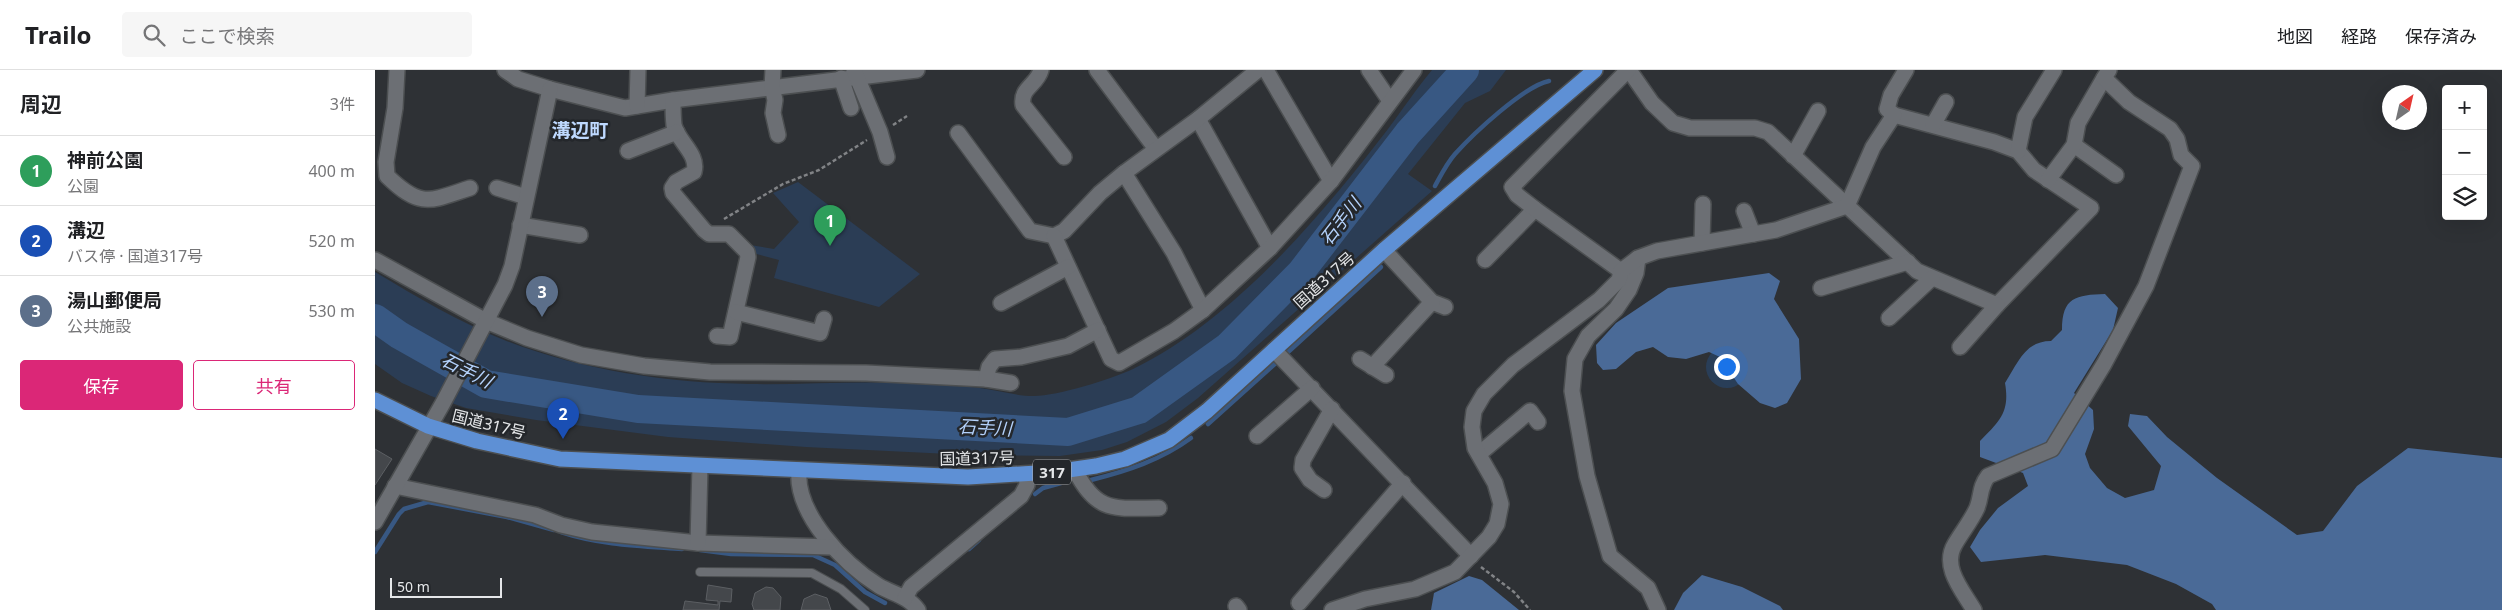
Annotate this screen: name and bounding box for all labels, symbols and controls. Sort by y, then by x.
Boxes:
search box [122,12,472,57]
text: Trailo [25,18,92,51]
icon: search [140,21,168,49]
text: ここで検索 [180,23,275,49]
text: 地図 [2277,24,2313,48]
text: 経路 [2341,24,2377,48]
text: 保存済み [2405,24,2477,48]
north arrow [2382,85,2427,130]
map controls [2442,85,2487,220]
button: + [2442,85,2487,130]
text: 周辺 [20,90,62,118]
text: 3件 [330,93,355,115]
district label: 溝辺町 [551,117,609,143]
button: − [2442,130,2487,175]
text: 神前公園 [67,147,143,173]
text: 1 [31,160,41,182]
text: 400 m [308,160,355,182]
text: 公園 [67,175,99,197]
button: layers [2442,175,2487,220]
water label: 石手川 [1314,191,1367,250]
pin: 1 [814,205,846,246]
text: 溝辺 [67,217,105,243]
text: 2 [31,230,41,252]
text: 520 m [308,230,355,252]
text: バス停 · 国道317号 [67,245,203,267]
street label: 国道317号 [1289,247,1359,313]
pin: 3 [526,276,558,317]
text: 湯山郵便局 [67,287,162,313]
text: 3 [31,300,41,322]
text: 530 m [308,300,355,322]
text: 公共施設 [67,315,131,337]
water label: 石手川 [437,347,498,394]
your location [1714,354,1740,380]
button: 保存 [20,360,183,410]
button: 共有 [193,360,355,410]
pin: 2 [547,398,579,439]
street label: 国道317号 [450,404,528,444]
water label: 石手川 [957,414,1015,441]
street label: 国道317号 [939,446,1015,470]
road number: 317 [1033,460,1071,484]
scale bar [390,575,503,598]
text: 50 m [397,577,430,596]

